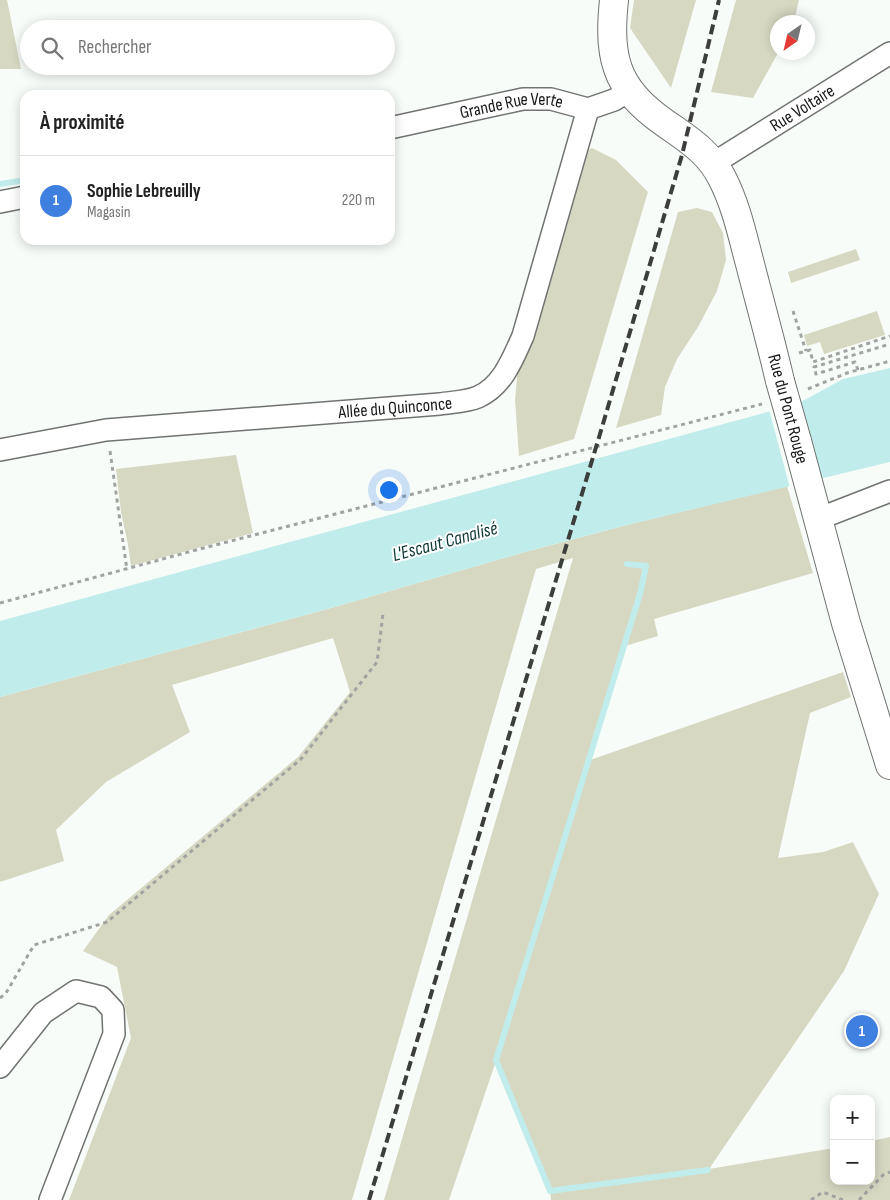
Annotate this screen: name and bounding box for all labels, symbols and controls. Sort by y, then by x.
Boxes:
north arrow [770,15,815,60]
search box [20,20,395,75]
icon: search [38,34,66,62]
text: Rechercher [78,36,152,59]
street label: Rue Voltaire [766,80,838,136]
street label: Grande Rue Verte [458,89,566,123]
text: À proximité [40,110,125,135]
text: Sophie Lebreuilly [87,180,201,203]
text: 1 [53,191,59,210]
text: 220 m [342,191,375,210]
text: Magasin [87,203,131,222]
street label: Rue du Pont Rouge [763,352,813,466]
street label: Allée du Quinconce [337,392,453,422]
your location [376,477,402,503]
water label: L'Escaut Canalisé [390,517,501,567]
pin: 1 [846,1012,878,1050]
map controls [830,1095,875,1185]
button: + [830,1095,875,1140]
button: − [830,1140,875,1185]

